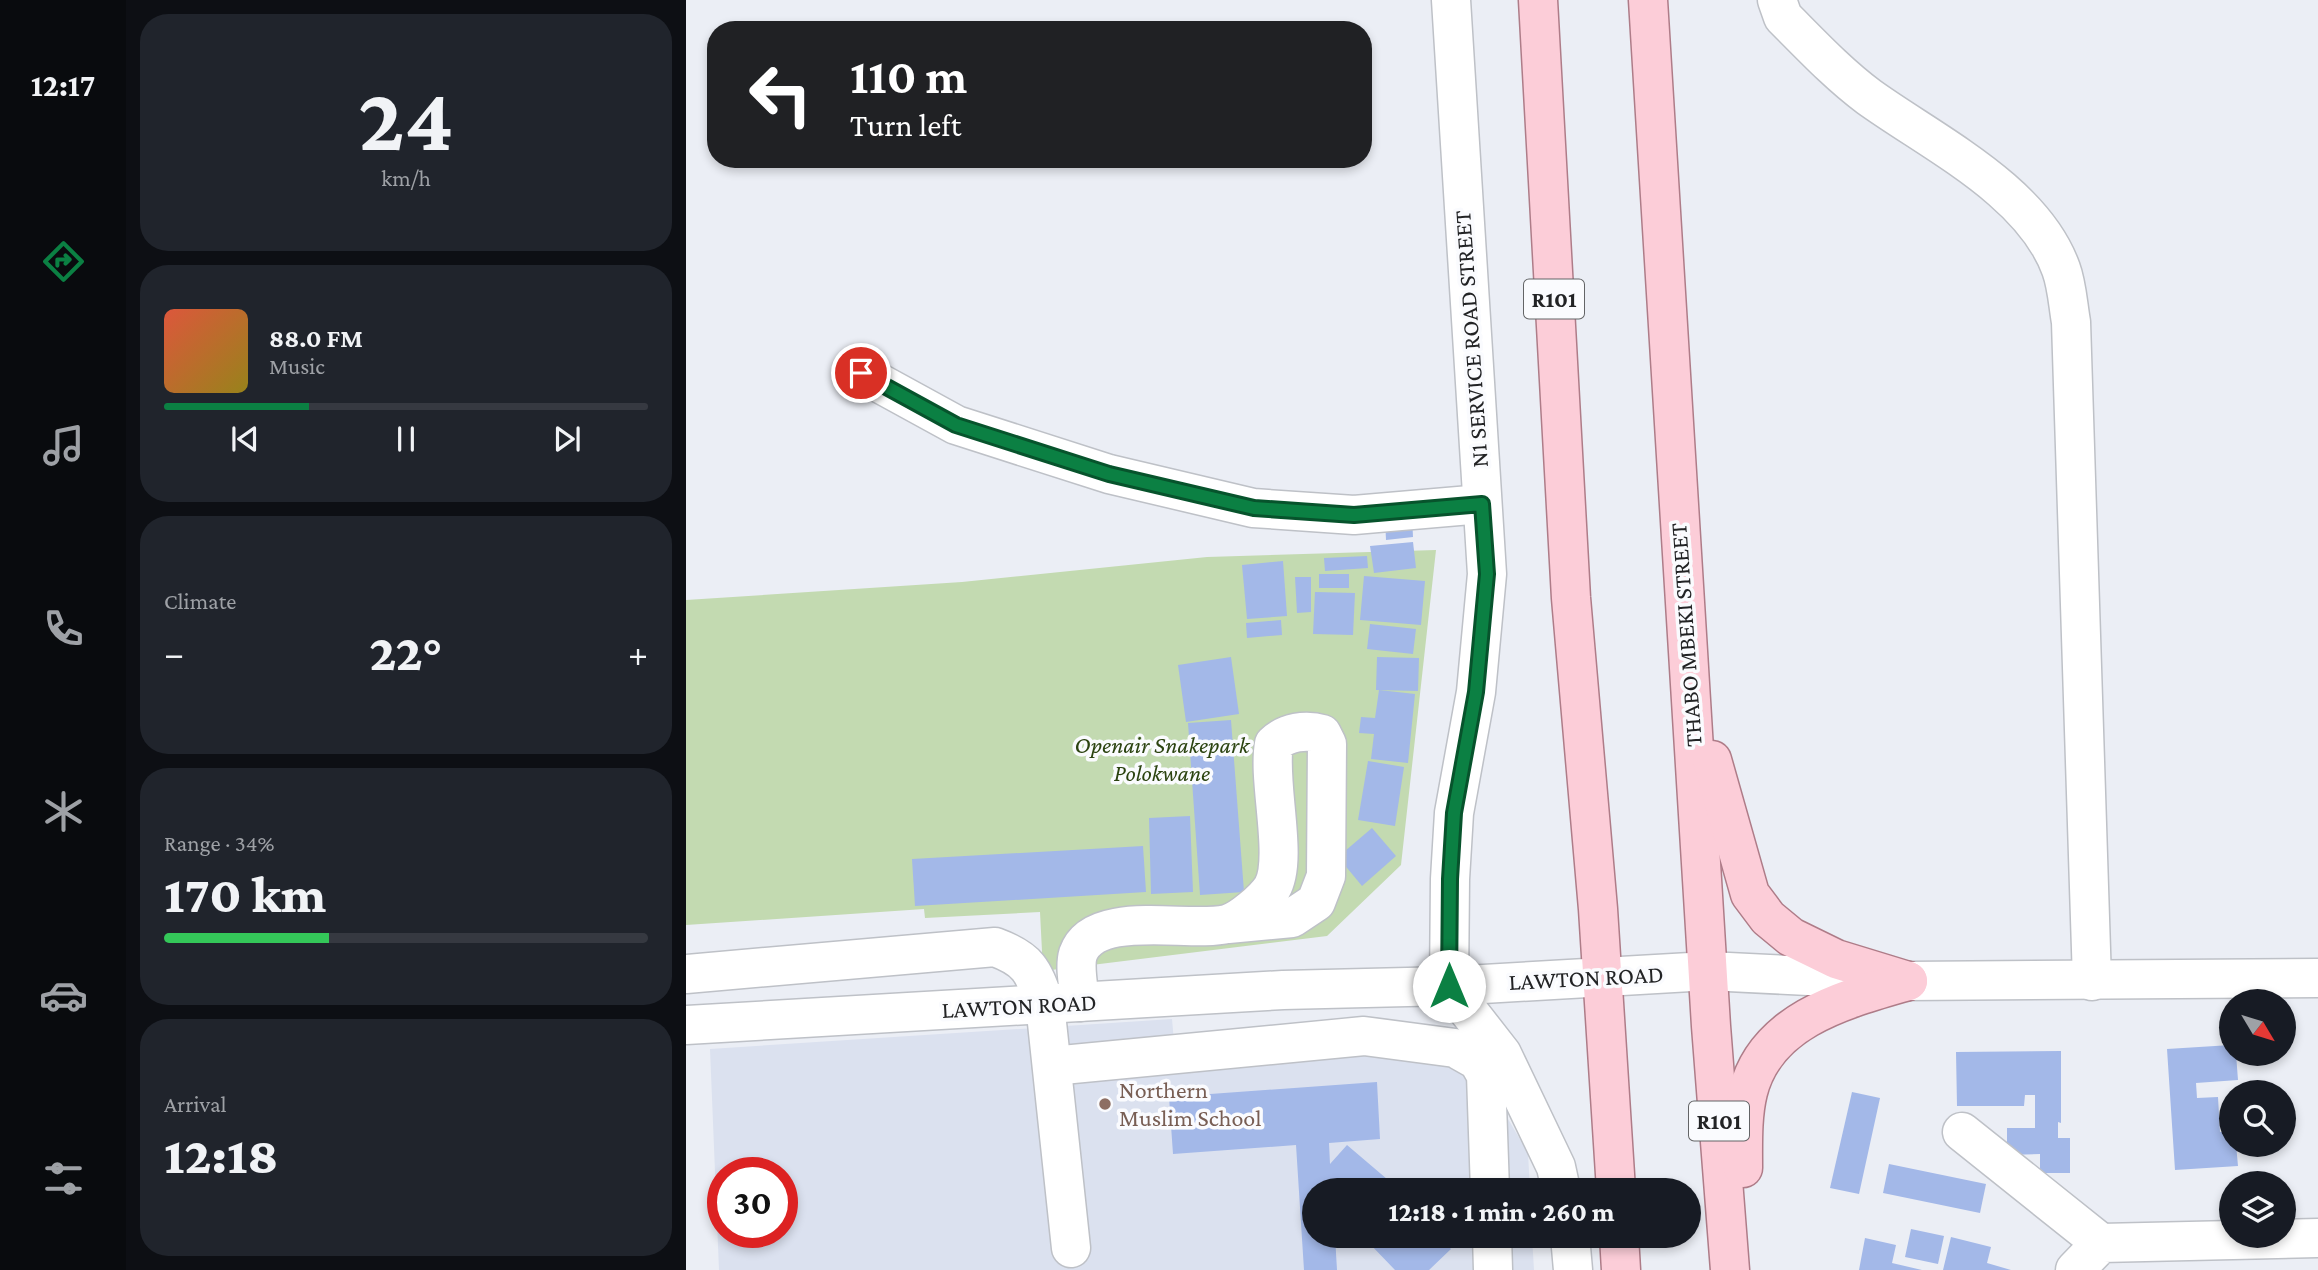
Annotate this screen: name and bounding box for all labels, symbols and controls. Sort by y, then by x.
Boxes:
icon: left [735,49,826,140]
text: 110 m [850,49,967,104]
text: 12:17 [31,67,95,103]
text: 24 [358,68,454,170]
text: Turn left [850,107,961,143]
text: km/h [381,165,431,191]
street label: N1 SERVICE ROAD STREET [1448,210,1493,469]
icon: directions [39,237,88,286]
road number: R101 [1524,280,1584,318]
text: 88.0 FM [269,324,363,353]
pin [831,343,891,403]
text: Music [269,353,325,379]
icon: arrive [842,354,880,392]
icon: previous [226,420,264,458]
icon: pause [387,420,425,458]
icon: next [548,420,586,458]
icon: music [39,421,88,470]
street label: THABO MBEKI STREET [1664,522,1707,748]
text: Climate [164,588,236,614]
icon: phone [39,604,88,653]
text: 22° [369,623,443,681]
text: − [164,632,184,674]
text: + [628,632,648,674]
park label: Openair Snakepark Polokwane [1075,731,1251,786]
icon: climate [39,787,88,836]
text: Range · 34% [164,830,275,856]
text: 170 km [164,865,326,923]
position arrow [1412,949,1486,1023]
street label: LAWTON ROAD [1508,960,1664,995]
icon: car [39,971,88,1020]
street label: LAWTON ROAD [941,988,1097,1023]
north arrow [2219,989,2296,1066]
map controls [2219,989,2296,1248]
place label: Northern Muslim School [1119,1076,1262,1131]
button: search [2219,1080,2296,1157]
text: Arrival [164,1091,227,1117]
marker: Northern Muslim School [1097,1096,1113,1112]
road number: R101 [1689,1102,1749,1140]
text: 12:18 [164,1126,278,1184]
icon: filters [39,1154,88,1203]
speed limit sign: 30 [707,1157,798,1248]
button: layers [2219,1171,2296,1248]
text: 12:18 · 1 min · 260 m [1388,1198,1615,1227]

